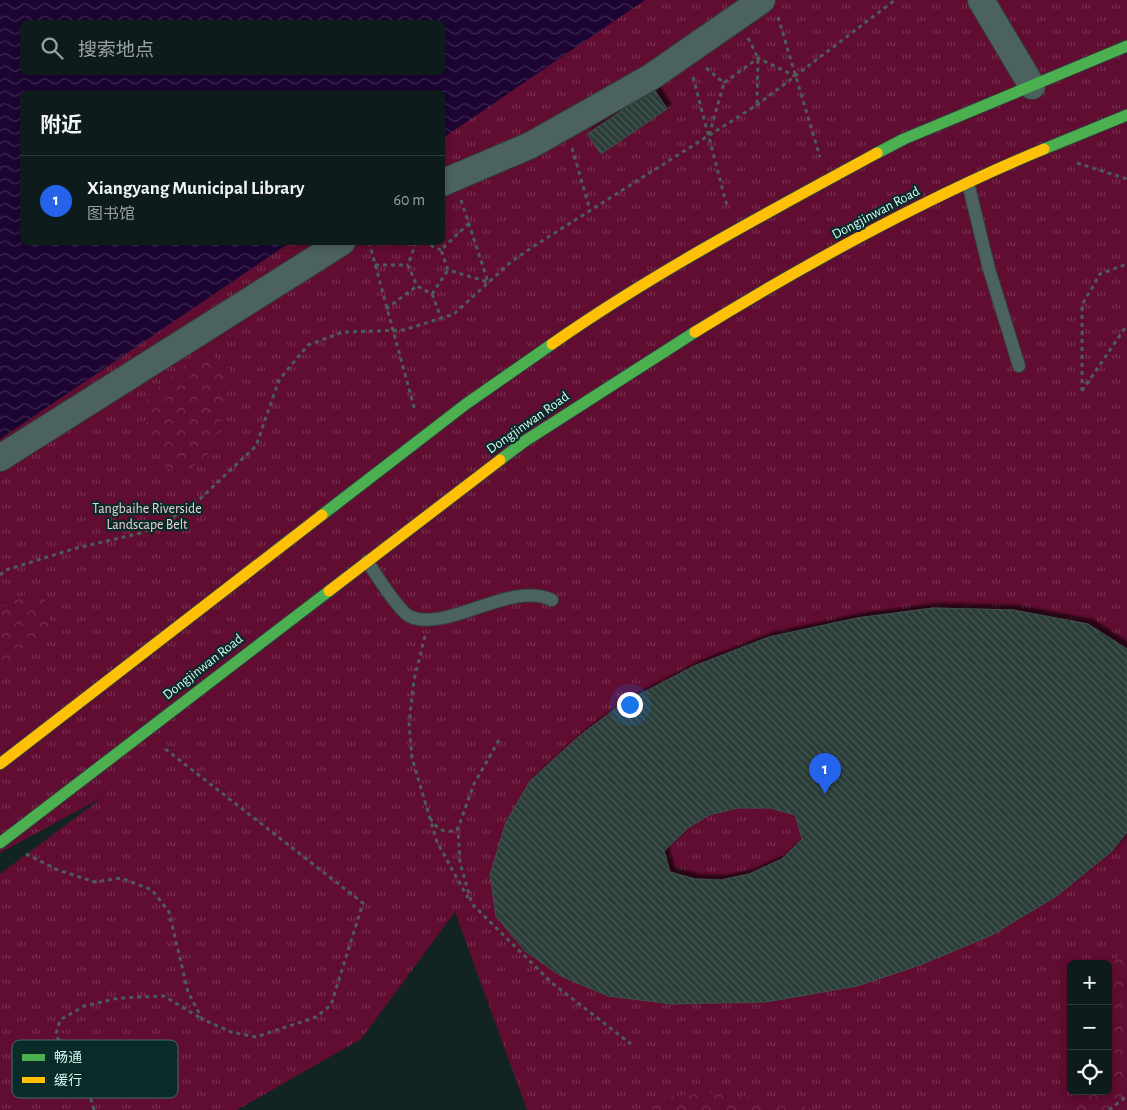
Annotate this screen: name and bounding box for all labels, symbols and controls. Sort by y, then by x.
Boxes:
search box [20,20,445,75]
icon: search [38,34,66,62]
text: 搜索地点 [78,41,154,60]
text: 附近 [40,115,82,136]
text: Xiangyang Municipal Library [87,179,305,198]
street label: Dongjinwan Road [830,184,922,242]
text: 1 [53,192,59,208]
text: 60 m [394,192,425,208]
text: 图书馆 [87,206,135,222]
street label: Dongjinwan Road [484,389,572,457]
park label: Tangbaihe Riverside Landscape Belt [92,502,202,532]
street label: Dongjinwan Road [160,632,246,702]
your location [617,692,643,718]
pin: 1 [809,753,841,794]
map controls [1067,960,1112,1095]
button: + [1067,960,1112,1005]
button: − [1067,1005,1112,1050]
legend [12,1040,178,1098]
text: 畅通 [54,1050,82,1065]
button: locate [1067,1050,1112,1095]
text: 缓行 [54,1073,82,1088]

